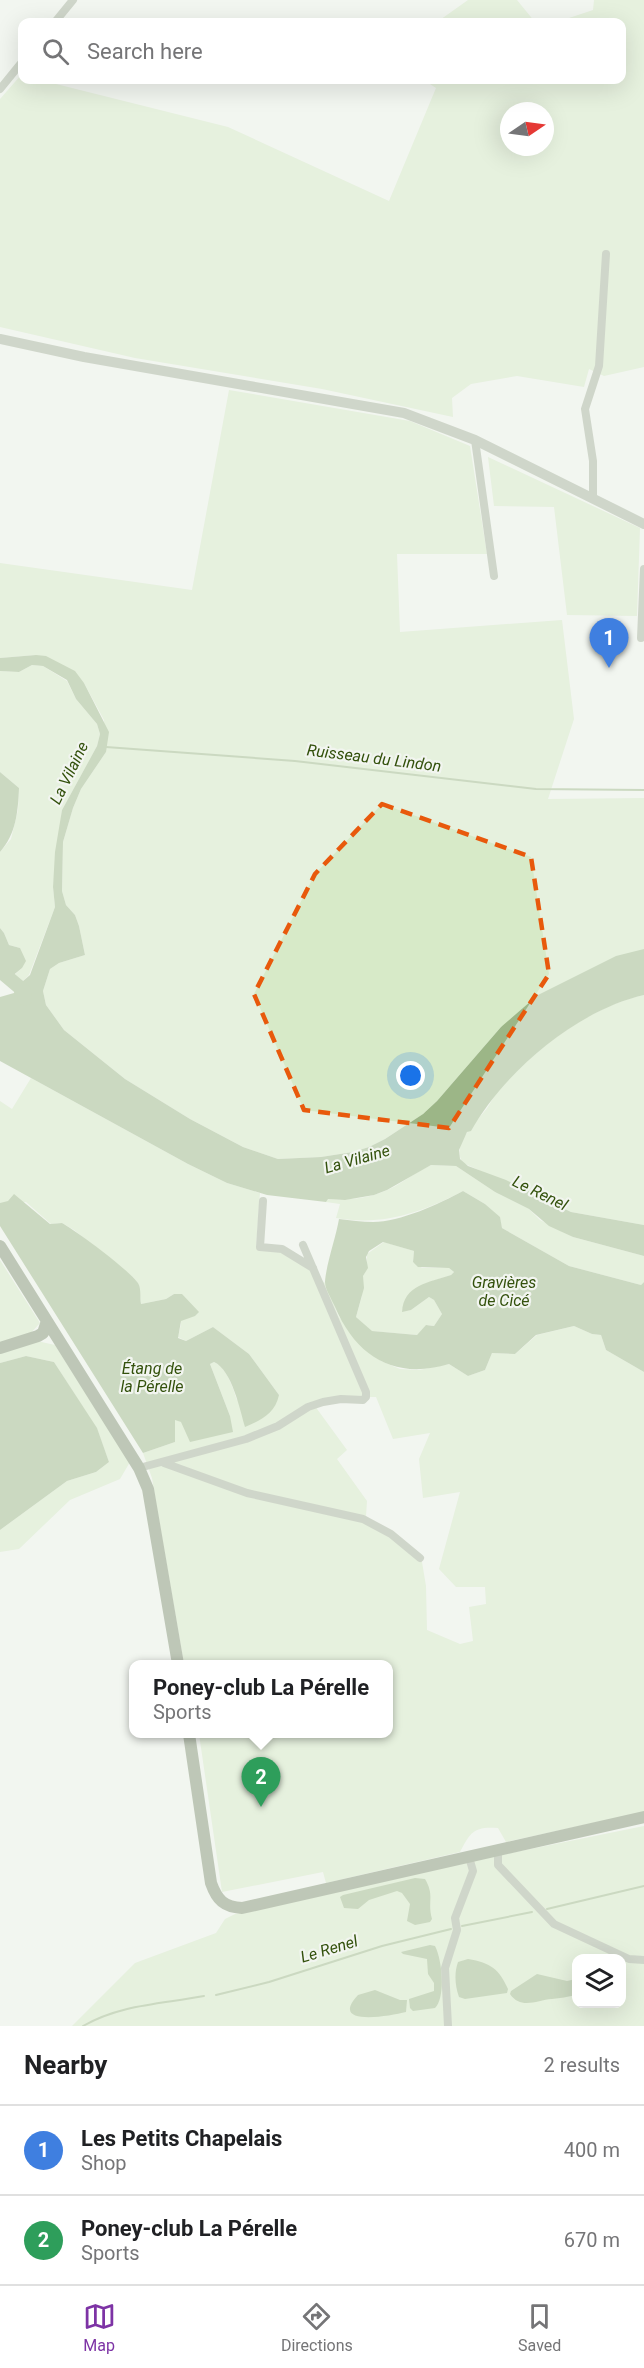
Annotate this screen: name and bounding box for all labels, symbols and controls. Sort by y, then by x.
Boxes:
search box [18,18,626,84]
icon: search [39,35,72,68]
text: Search here [87,39,203,64]
north arrow [500,102,554,156]
pin: 1 [590,618,628,668]
water label: La Vilaine [46,739,92,807]
water label: Ruisseau du Lindon [306,740,442,776]
your location [396,1061,425,1090]
water label: La Vilaine [322,1141,392,1177]
water label: Le Renel [509,1172,571,1215]
water label: Gravières de Cicé [472,1273,536,1310]
water label: Étang de la Pérelle [120,1359,184,1396]
popup [129,1660,393,1738]
text: Poney-club La Pérelle [153,1675,369,1700]
text: Sports [153,1700,212,1724]
pin: 2 [242,1758,280,1807]
water label: Le Renel [298,1931,360,1967]
map controls [572,1954,626,2008]
button: layers [572,1954,626,2008]
text: Nearby [24,2050,107,2080]
text: 2 results [544,2053,620,2077]
text: Les Petits Chapelais [81,2126,282,2151]
text: 1 [38,2138,49,2162]
text: 400 m [564,2138,620,2162]
text: Shop [81,2151,127,2175]
text: Poney-club La Pérelle [81,2216,297,2241]
text: 2 [38,2228,49,2252]
text: 670 m [564,2228,620,2252]
text: Sports [81,2241,140,2265]
tab: Map [83,2300,116,2355]
tab: Directions [281,2300,353,2355]
tab: Saved [518,2300,561,2355]

